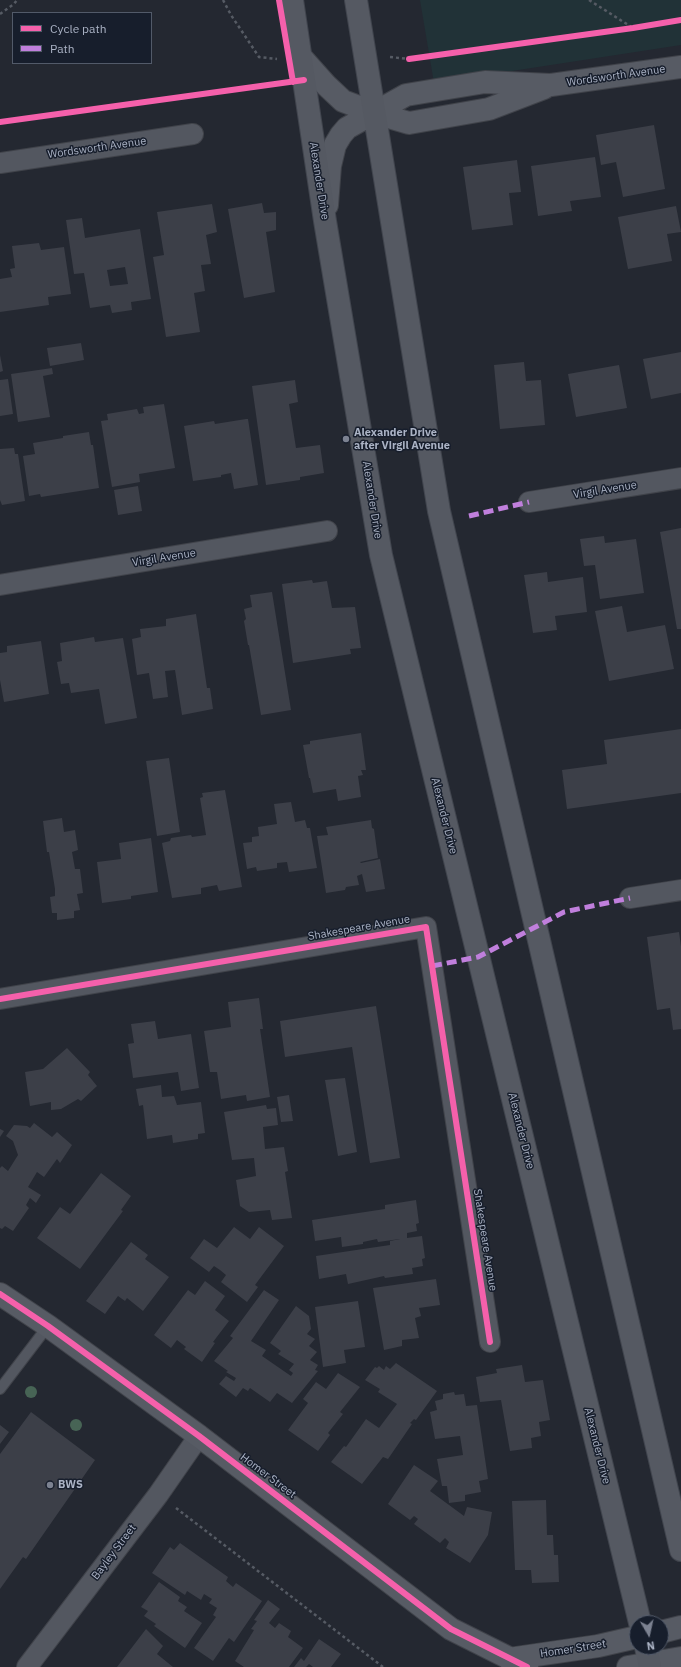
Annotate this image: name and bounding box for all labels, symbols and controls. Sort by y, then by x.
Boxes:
legend [12,12,152,64]
text: Cycle path [50,21,107,36]
text: Path [50,41,75,56]
street label: Wordsworth Avenue [566,63,666,89]
street label: Wordsworth Avenue [47,135,147,161]
street label: Alexander Drive [306,141,332,221]
place label: Alexander Drive after Virgil Avenue [354,426,450,452]
marker: Alexander Drive after Virgil Avenue [341,434,351,444]
street label: Alexander Drive [359,460,385,540]
street label: Virgil Avenue [572,478,638,502]
street label: Virgil Avenue [131,546,197,570]
street label: Alexander Drive [428,776,460,856]
street label: Shakespeare Avenue [307,913,411,943]
street label: Alexander Drive [505,1091,537,1171]
street label: Shakespeare Avenue [470,1188,500,1292]
street label: Alexander Drive [581,1406,613,1486]
street label: Homer Street [238,1451,298,1501]
place label: BWS [58,1478,83,1492]
marker: BWS [45,1480,55,1490]
street label: Bayley Street [89,1522,139,1582]
north arrow [629,1615,669,1655]
street label: Homer Street [539,1637,607,1661]
text: N [646,1638,656,1653]

